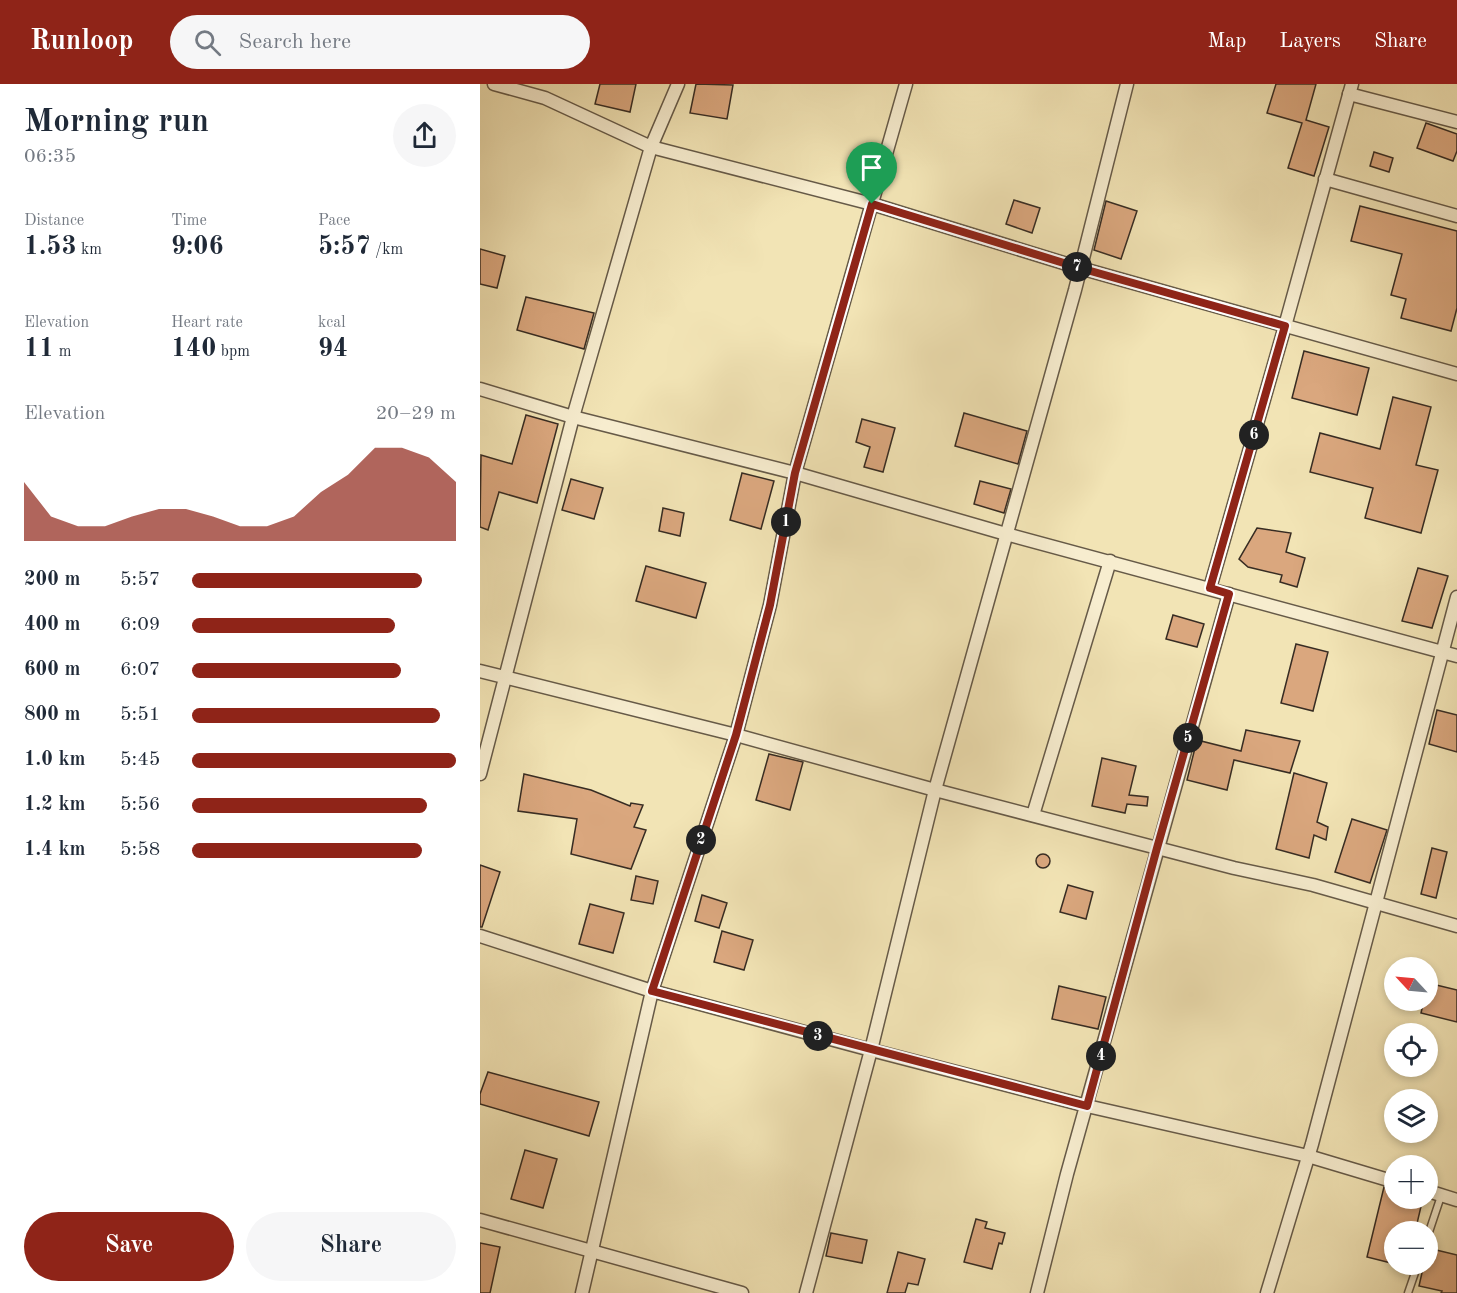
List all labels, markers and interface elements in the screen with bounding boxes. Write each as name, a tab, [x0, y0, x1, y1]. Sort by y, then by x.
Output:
search box	[170, 15, 590, 69]
icon: search	[191, 26, 224, 59]
text: Runloop	[30, 28, 134, 56]
text: Search here	[239, 31, 351, 53]
text: Map	[1207, 31, 1246, 52]
text: Layers	[1279, 31, 1341, 52]
text: Share	[1374, 31, 1427, 52]
button: share	[393, 104, 456, 167]
text: Morning run	[24, 106, 209, 139]
pin	[846, 142, 897, 204]
text: 06:35	[24, 147, 76, 167]
icon: arrive	[855, 151, 888, 184]
text: Distance	[24, 213, 84, 229]
text: Time	[171, 213, 207, 229]
text: Pace	[318, 213, 350, 229]
text: 1.53	[24, 234, 77, 260]
text: 9:06	[171, 234, 224, 260]
text: 5:57	[318, 234, 371, 260]
text: km	[77, 242, 102, 258]
text: /km	[371, 242, 403, 258]
pin: 7	[1062, 252, 1092, 282]
text: 7	[1072, 259, 1082, 275]
text: Elevation	[24, 315, 89, 331]
text: Heart rate	[171, 315, 243, 331]
text: kcal	[318, 315, 346, 331]
text: 11	[24, 336, 54, 362]
text: 140	[171, 336, 216, 362]
text: 94	[318, 336, 348, 362]
text: m	[54, 344, 71, 360]
text: bpm	[216, 344, 250, 360]
text: Elevation	[24, 404, 105, 424]
text: 20–29 m	[376, 404, 456, 424]
pin: 6	[1239, 420, 1269, 450]
text: 6	[1249, 427, 1259, 443]
pin: 1	[771, 507, 801, 537]
text: 1	[781, 514, 791, 530]
text: 200 m	[24, 570, 80, 590]
text: 5:57	[120, 570, 160, 590]
text: 400 m	[24, 615, 80, 635]
text: 6:09	[120, 615, 160, 635]
text: 600 m	[24, 660, 80, 680]
text: 6:07	[120, 660, 160, 680]
text: 800 m	[24, 705, 80, 725]
text: 5:51	[120, 705, 160, 725]
pin: 5	[1173, 723, 1203, 753]
text: 5	[1183, 730, 1193, 746]
text: 1.0 km	[24, 750, 86, 770]
text: 5:45	[120, 750, 160, 770]
text: 1.2 km	[24, 795, 86, 815]
text: 5:56	[120, 795, 160, 815]
pin: 2	[686, 825, 716, 855]
text: 2	[696, 832, 706, 848]
text: 1.4 km	[24, 840, 86, 860]
text: 5:58	[120, 840, 160, 860]
north arrow	[1384, 957, 1438, 1011]
map controls	[1384, 957, 1438, 1275]
pin: 3	[803, 1021, 833, 1051]
button: locate	[1384, 1023, 1438, 1077]
text: 3	[813, 1028, 823, 1044]
pin: 4	[1086, 1041, 1116, 1071]
text: 4	[1096, 1048, 1106, 1064]
button: layers	[1384, 1089, 1438, 1143]
button: +	[1384, 1155, 1438, 1209]
button: Save	[24, 1212, 234, 1281]
button: Share	[246, 1212, 456, 1281]
button: −	[1384, 1221, 1438, 1275]

